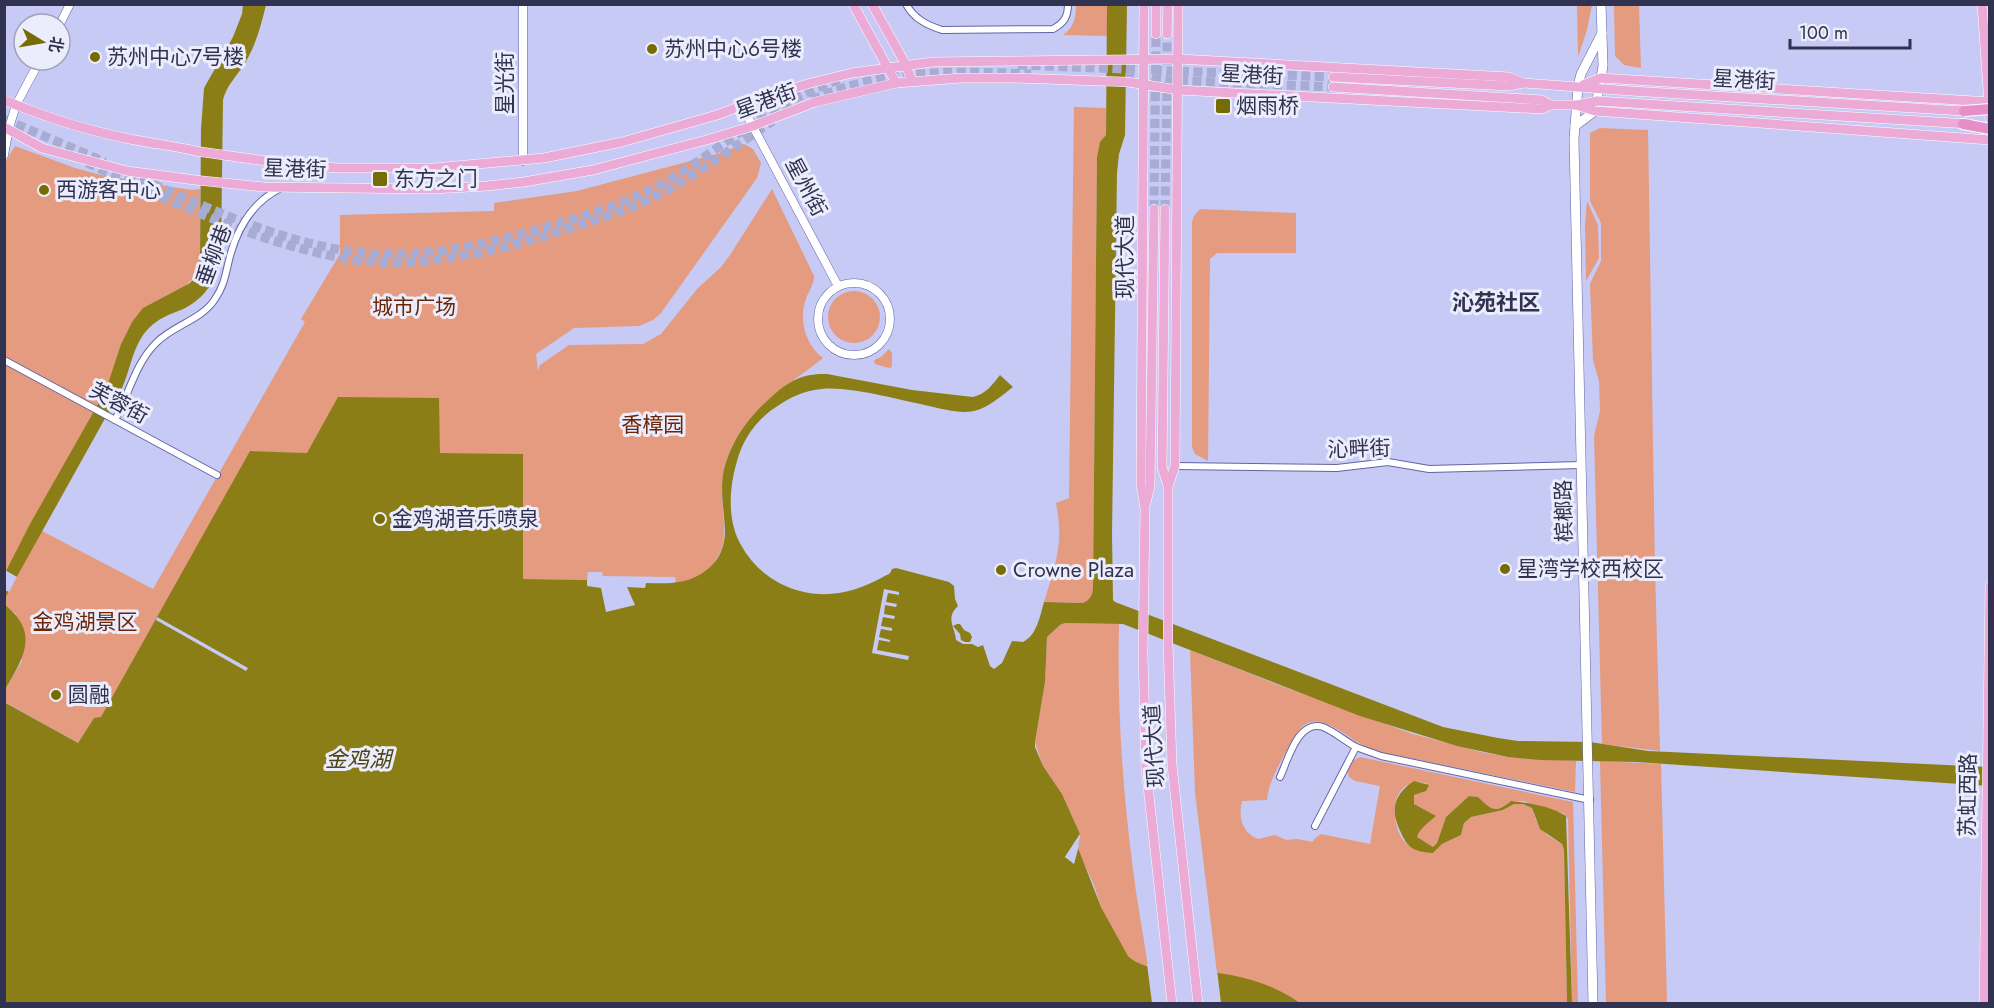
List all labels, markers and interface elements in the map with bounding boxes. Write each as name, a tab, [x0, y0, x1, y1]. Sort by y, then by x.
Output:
north arrow	[12, 12, 72, 72]
scale bar	[1790, 12, 1910, 50]
text: 100 m	[1799, 20, 1848, 46]
place label: 苏州中心6号楼	[664, 34, 802, 64]
text: 北	[43, 35, 69, 55]
place label: 苏州中心7号楼	[107, 42, 244, 72]
marker: 苏州中心6号楼	[645, 42, 659, 56]
marker: 苏州中心7号楼	[88, 50, 102, 64]
street label: 星光街	[490, 52, 520, 115]
street label: 星港街	[1220, 58, 1284, 92]
street label: 星港街	[1712, 63, 1776, 97]
street label: 星港街	[731, 76, 801, 126]
place label: 烟雨桥	[1236, 91, 1299, 121]
marker: 烟雨桥	[1214, 97, 1232, 115]
street label: 星州街	[778, 152, 834, 222]
street label: 星港街	[263, 153, 327, 185]
place label: 东方之门	[394, 164, 478, 194]
marker: 东方之门	[371, 170, 389, 188]
place label: 西游客中心	[56, 175, 161, 205]
marker: 西游客中心	[37, 183, 51, 197]
street label: 现代大道	[1110, 215, 1140, 299]
street label: 垂柳巷	[189, 220, 239, 290]
district label: 沁苑社区	[1452, 286, 1540, 318]
park label: 城市广场	[372, 292, 456, 322]
street label: 芙蓉街	[84, 375, 154, 431]
park label: 香樟园	[622, 410, 685, 440]
street label: 沁畔街	[1327, 433, 1391, 465]
street label: 槟榔路	[1548, 479, 1580, 543]
place label: 金鸡湖音乐喷泉	[392, 504, 539, 534]
marker: 金鸡湖音乐喷泉	[373, 512, 387, 526]
place label: 星湾学校西校区	[1517, 554, 1664, 584]
place label: Crowne Plaza	[1013, 555, 1134, 585]
marker: 星湾学校西校区	[1498, 562, 1512, 576]
marker: Crowne Plaza	[994, 563, 1008, 577]
park label: 金鸡湖景区	[33, 607, 138, 637]
place label: 圆融	[68, 680, 110, 710]
marker: 圆融	[49, 688, 63, 702]
street label: 现代大道	[1137, 703, 1171, 789]
water label: 金鸡湖	[325, 743, 394, 775]
street label: 苏虹西路	[1952, 753, 1984, 837]

